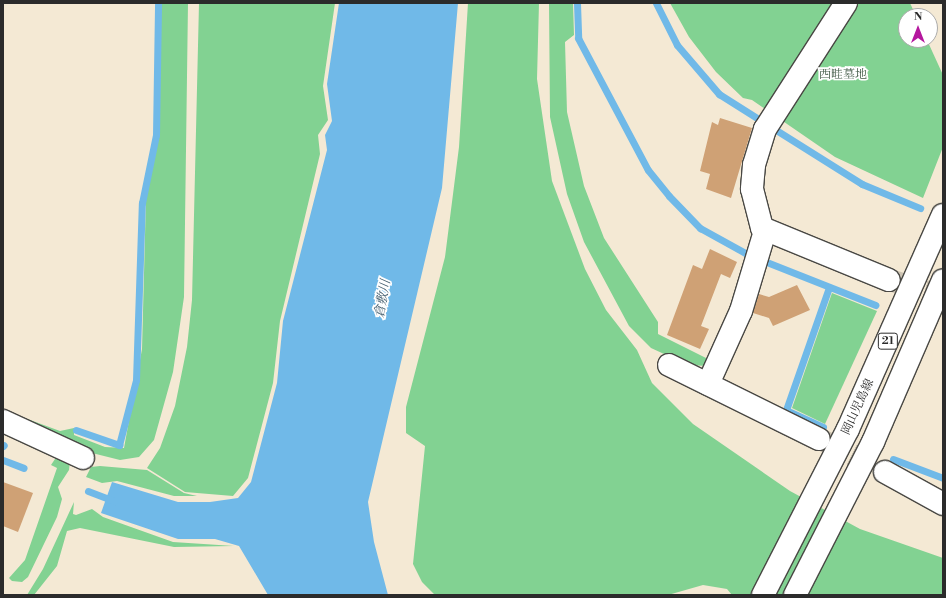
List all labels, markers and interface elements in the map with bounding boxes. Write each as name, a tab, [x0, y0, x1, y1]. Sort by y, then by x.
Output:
north arrow	[898, 8, 938, 48]
text: N	[914, 10, 922, 24]
park label: 西畦墓地	[819, 68, 867, 82]
water label: 倉敷川	[372, 278, 394, 320]
road number: 21	[877, 332, 899, 350]
street label: 岡山児島線	[839, 377, 877, 437]

